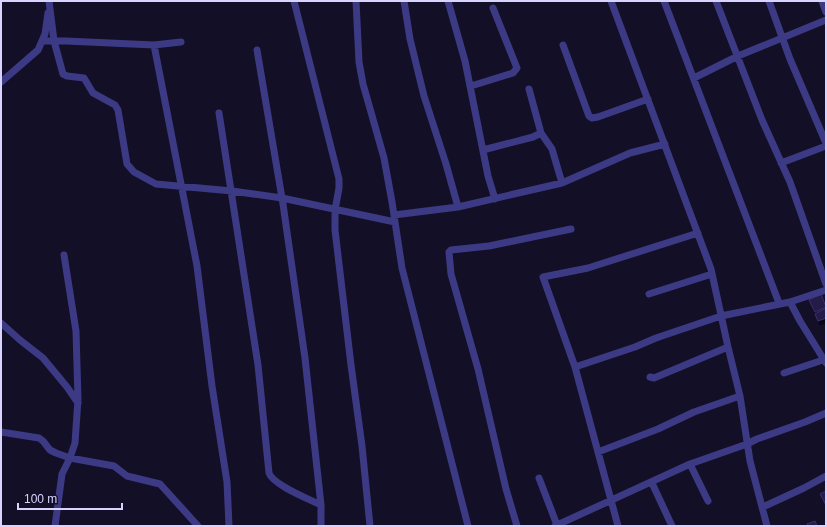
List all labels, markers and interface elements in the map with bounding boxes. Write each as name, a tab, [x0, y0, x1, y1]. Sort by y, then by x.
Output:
scale bar	[18, 485, 122, 511]
text: 100 m	[24, 492, 57, 506]

